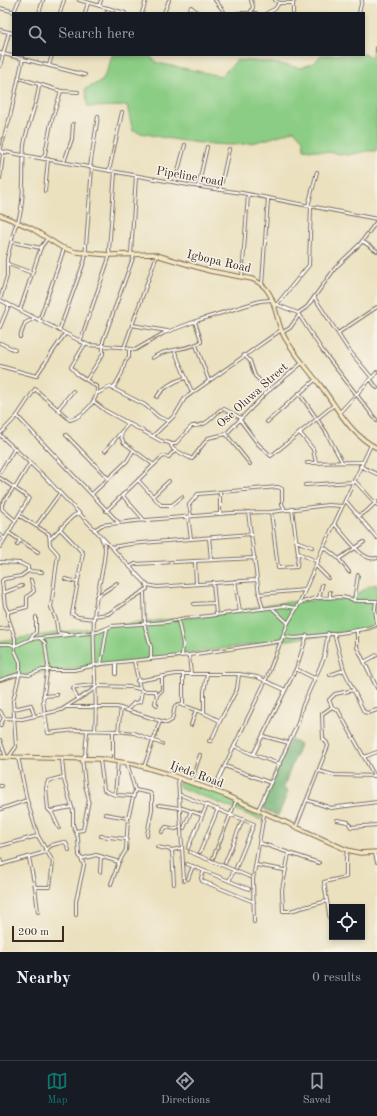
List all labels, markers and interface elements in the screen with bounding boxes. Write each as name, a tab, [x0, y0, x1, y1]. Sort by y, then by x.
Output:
search box	[12, 12, 365, 56]
icon: search	[26, 23, 48, 45]
text: Search here	[58, 27, 135, 42]
street label: Pipeline road	[155, 165, 224, 189]
street label: Igbopa Road	[185, 249, 252, 275]
street label: Ose Oluwa Street	[215, 361, 290, 431]
street label: Ijede Road	[168, 760, 225, 790]
map controls	[329, 904, 365, 940]
button: locate	[329, 904, 365, 940]
scale bar	[12, 924, 64, 943]
text: 200 m	[18, 927, 49, 938]
text: Nearby	[16, 970, 71, 987]
text: 0 results	[312, 971, 361, 984]
tab: Map	[46, 1070, 68, 1108]
tab: Directions	[161, 1070, 210, 1108]
tab: Saved	[303, 1070, 331, 1108]

